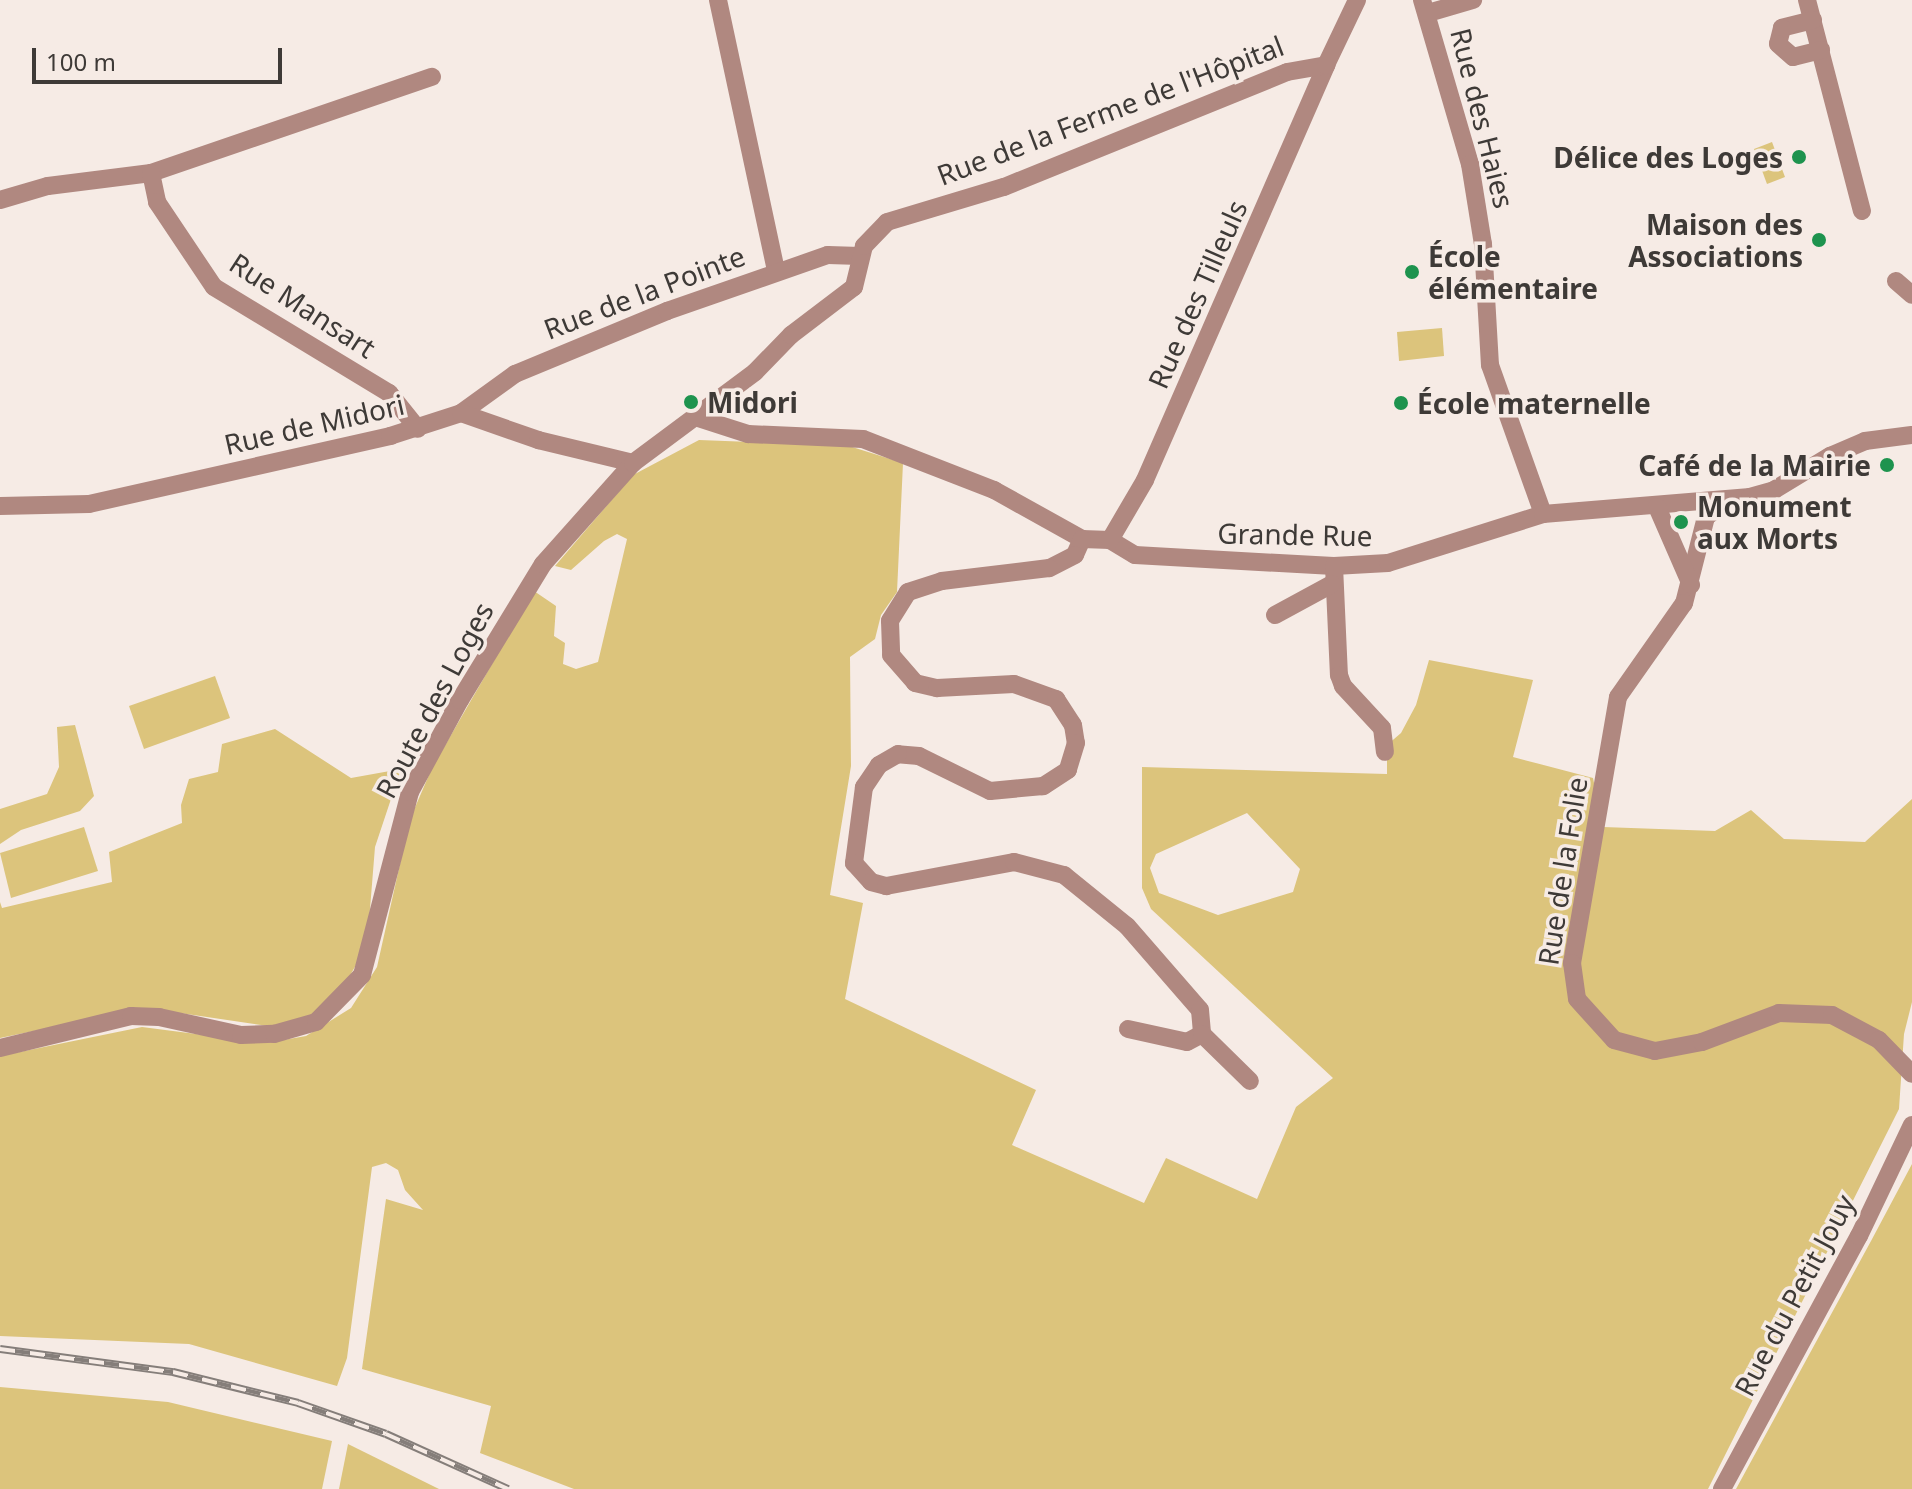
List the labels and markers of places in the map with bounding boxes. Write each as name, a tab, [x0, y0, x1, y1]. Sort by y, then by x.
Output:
place label: Délice des Loges	[1553, 140, 1783, 174]
marker: Délice des Loges	[1790, 148, 1808, 166]
place label: Maison des Associations	[1628, 207, 1803, 273]
marker: Maison des Associations	[1810, 231, 1828, 249]
place label: École élémentaire	[1428, 239, 1598, 305]
marker: École élémentaire	[1403, 263, 1421, 281]
place label: Midori	[707, 385, 798, 419]
place label: École maternelle	[1417, 386, 1651, 420]
marker: Midori	[682, 393, 700, 411]
marker: École maternelle	[1392, 394, 1410, 412]
place label: Café de la Mairie	[1638, 448, 1871, 482]
marker: Café de la Mairie	[1878, 456, 1896, 474]
place label: Monument aux Morts	[1697, 489, 1852, 555]
marker: Monument aux Morts	[1672, 513, 1690, 531]

